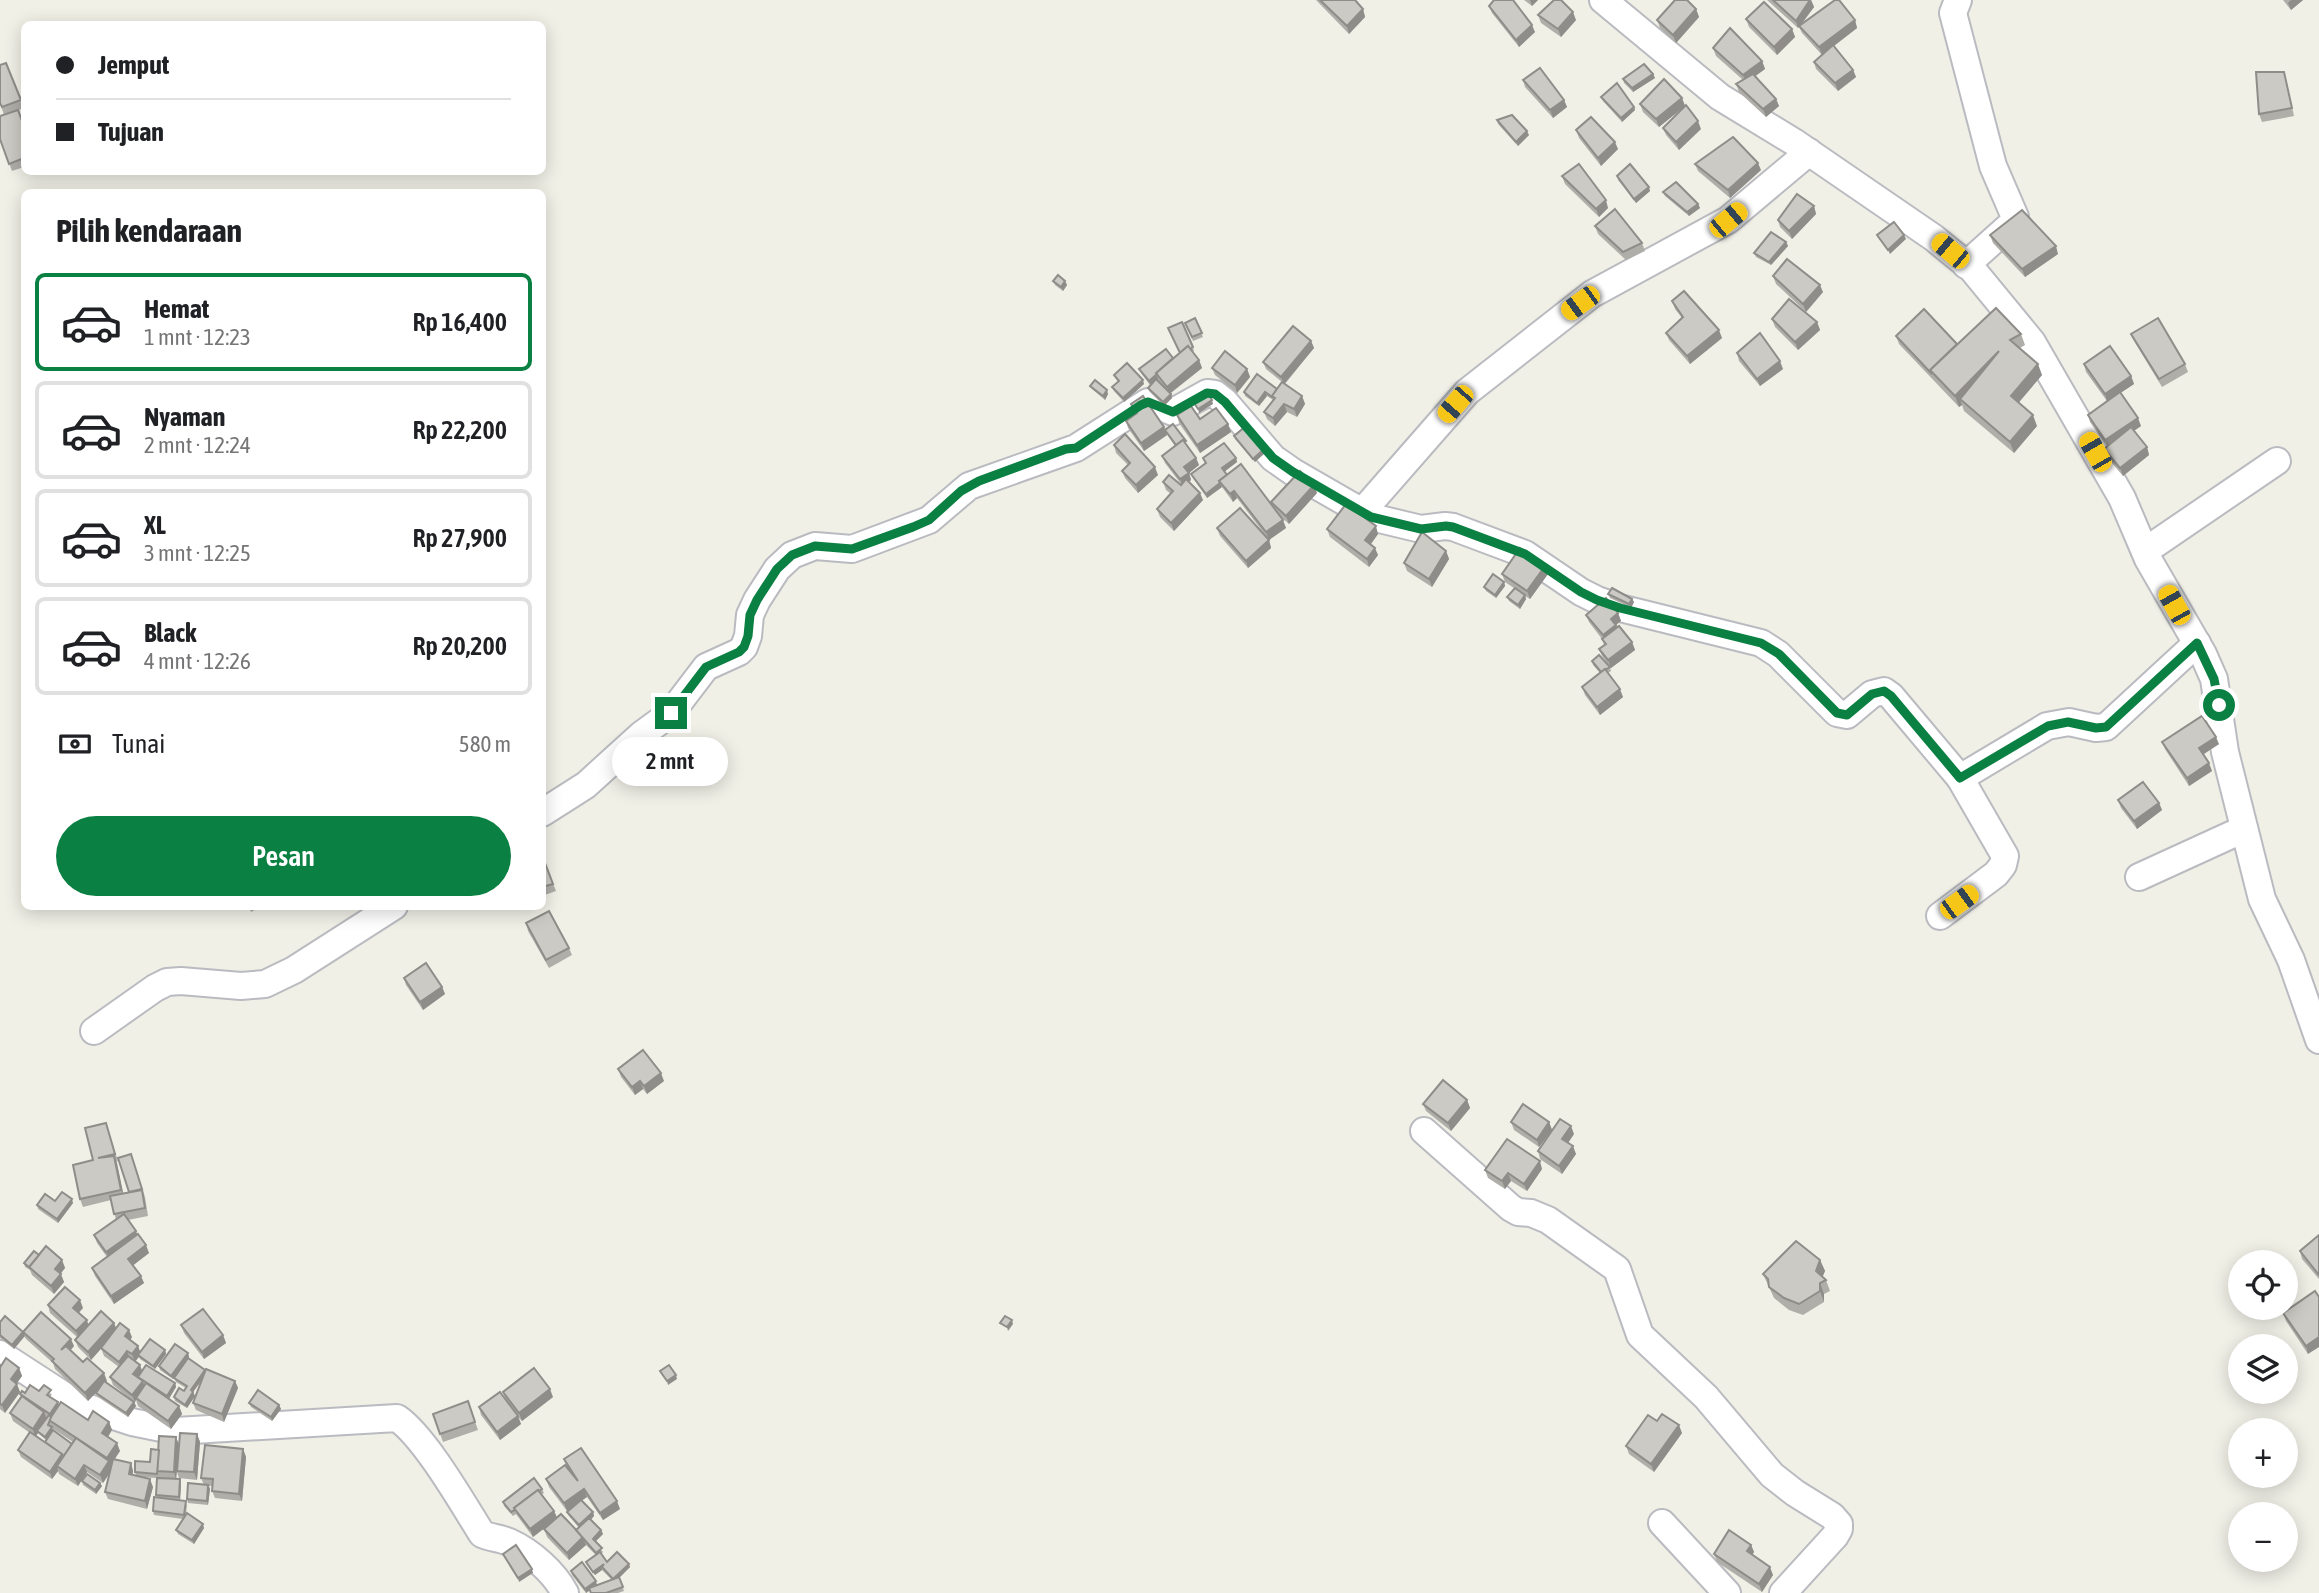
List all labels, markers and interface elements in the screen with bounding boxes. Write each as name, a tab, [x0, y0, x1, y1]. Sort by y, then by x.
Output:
text: Jemput	[98, 50, 169, 80]
text: Tujuan	[98, 117, 164, 147]
car	[1706, 198, 1751, 242]
text: Pilih kendaraan	[56, 212, 242, 249]
car	[1928, 229, 1973, 273]
car	[1557, 282, 1604, 324]
icon: car	[60, 291, 123, 354]
text: Hemat	[144, 294, 209, 324]
text: Rp 16,400	[412, 307, 507, 337]
text: 1 mnt · 12:23	[144, 324, 251, 350]
car	[1434, 381, 1477, 427]
icon: car	[60, 399, 123, 462]
text: Nyaman	[144, 402, 225, 432]
text: Rp 22,200	[412, 415, 507, 445]
car	[2076, 429, 2115, 475]
text: 2 mnt · 12:24	[144, 432, 251, 458]
icon: car	[60, 507, 123, 570]
text: XL	[144, 510, 166, 540]
text: Rp 27,900	[412, 523, 507, 553]
text: 3 mnt · 12:25	[144, 540, 251, 566]
car	[2155, 582, 2194, 628]
icon: car	[60, 615, 123, 678]
text: Black	[144, 618, 196, 648]
text: Rp 20,200	[412, 631, 507, 661]
text: 4 mnt · 12:26	[144, 648, 251, 674]
route start	[2203, 689, 2235, 721]
route end	[655, 697, 687, 729]
icon: cash	[56, 725, 94, 763]
text: Tunai	[112, 729, 165, 759]
text: 580 m	[459, 731, 511, 757]
callout: 2 mnt	[613, 738, 729, 786]
text: 2 mnt	[646, 748, 694, 774]
button: Pesan	[56, 816, 511, 896]
car	[1936, 881, 1983, 923]
map controls	[2228, 1250, 2298, 1572]
button: locate	[2228, 1250, 2298, 1320]
button: layers	[2228, 1334, 2298, 1404]
button: +	[2228, 1418, 2298, 1488]
button: −	[2228, 1502, 2298, 1572]

